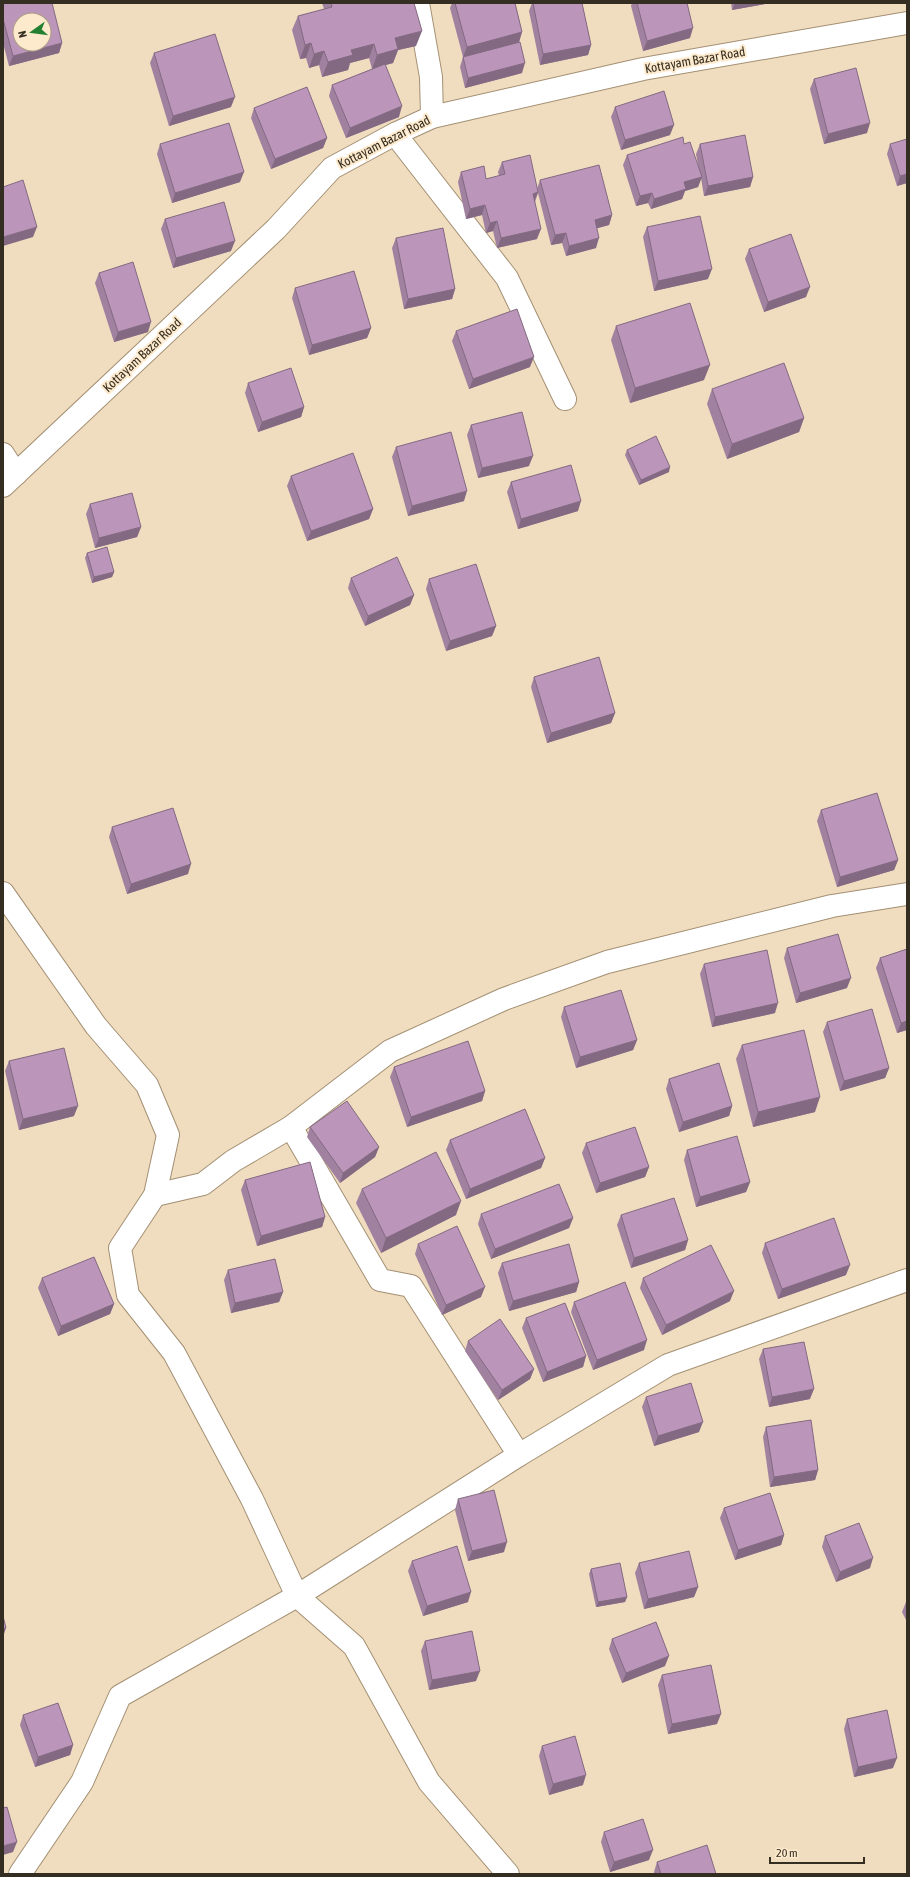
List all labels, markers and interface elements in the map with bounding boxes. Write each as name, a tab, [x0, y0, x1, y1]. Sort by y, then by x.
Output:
north arrow	[12, 12, 52, 52]
text: N	[16, 30, 29, 39]
street label: Kottayam Bazar Road	[644, 44, 746, 76]
street label: Kottayam Bazar Road	[335, 112, 433, 172]
street label: Kottayam Bazar Road	[100, 315, 184, 395]
scale bar	[770, 1839, 864, 1865]
text: 20 m	[776, 1846, 798, 1860]

